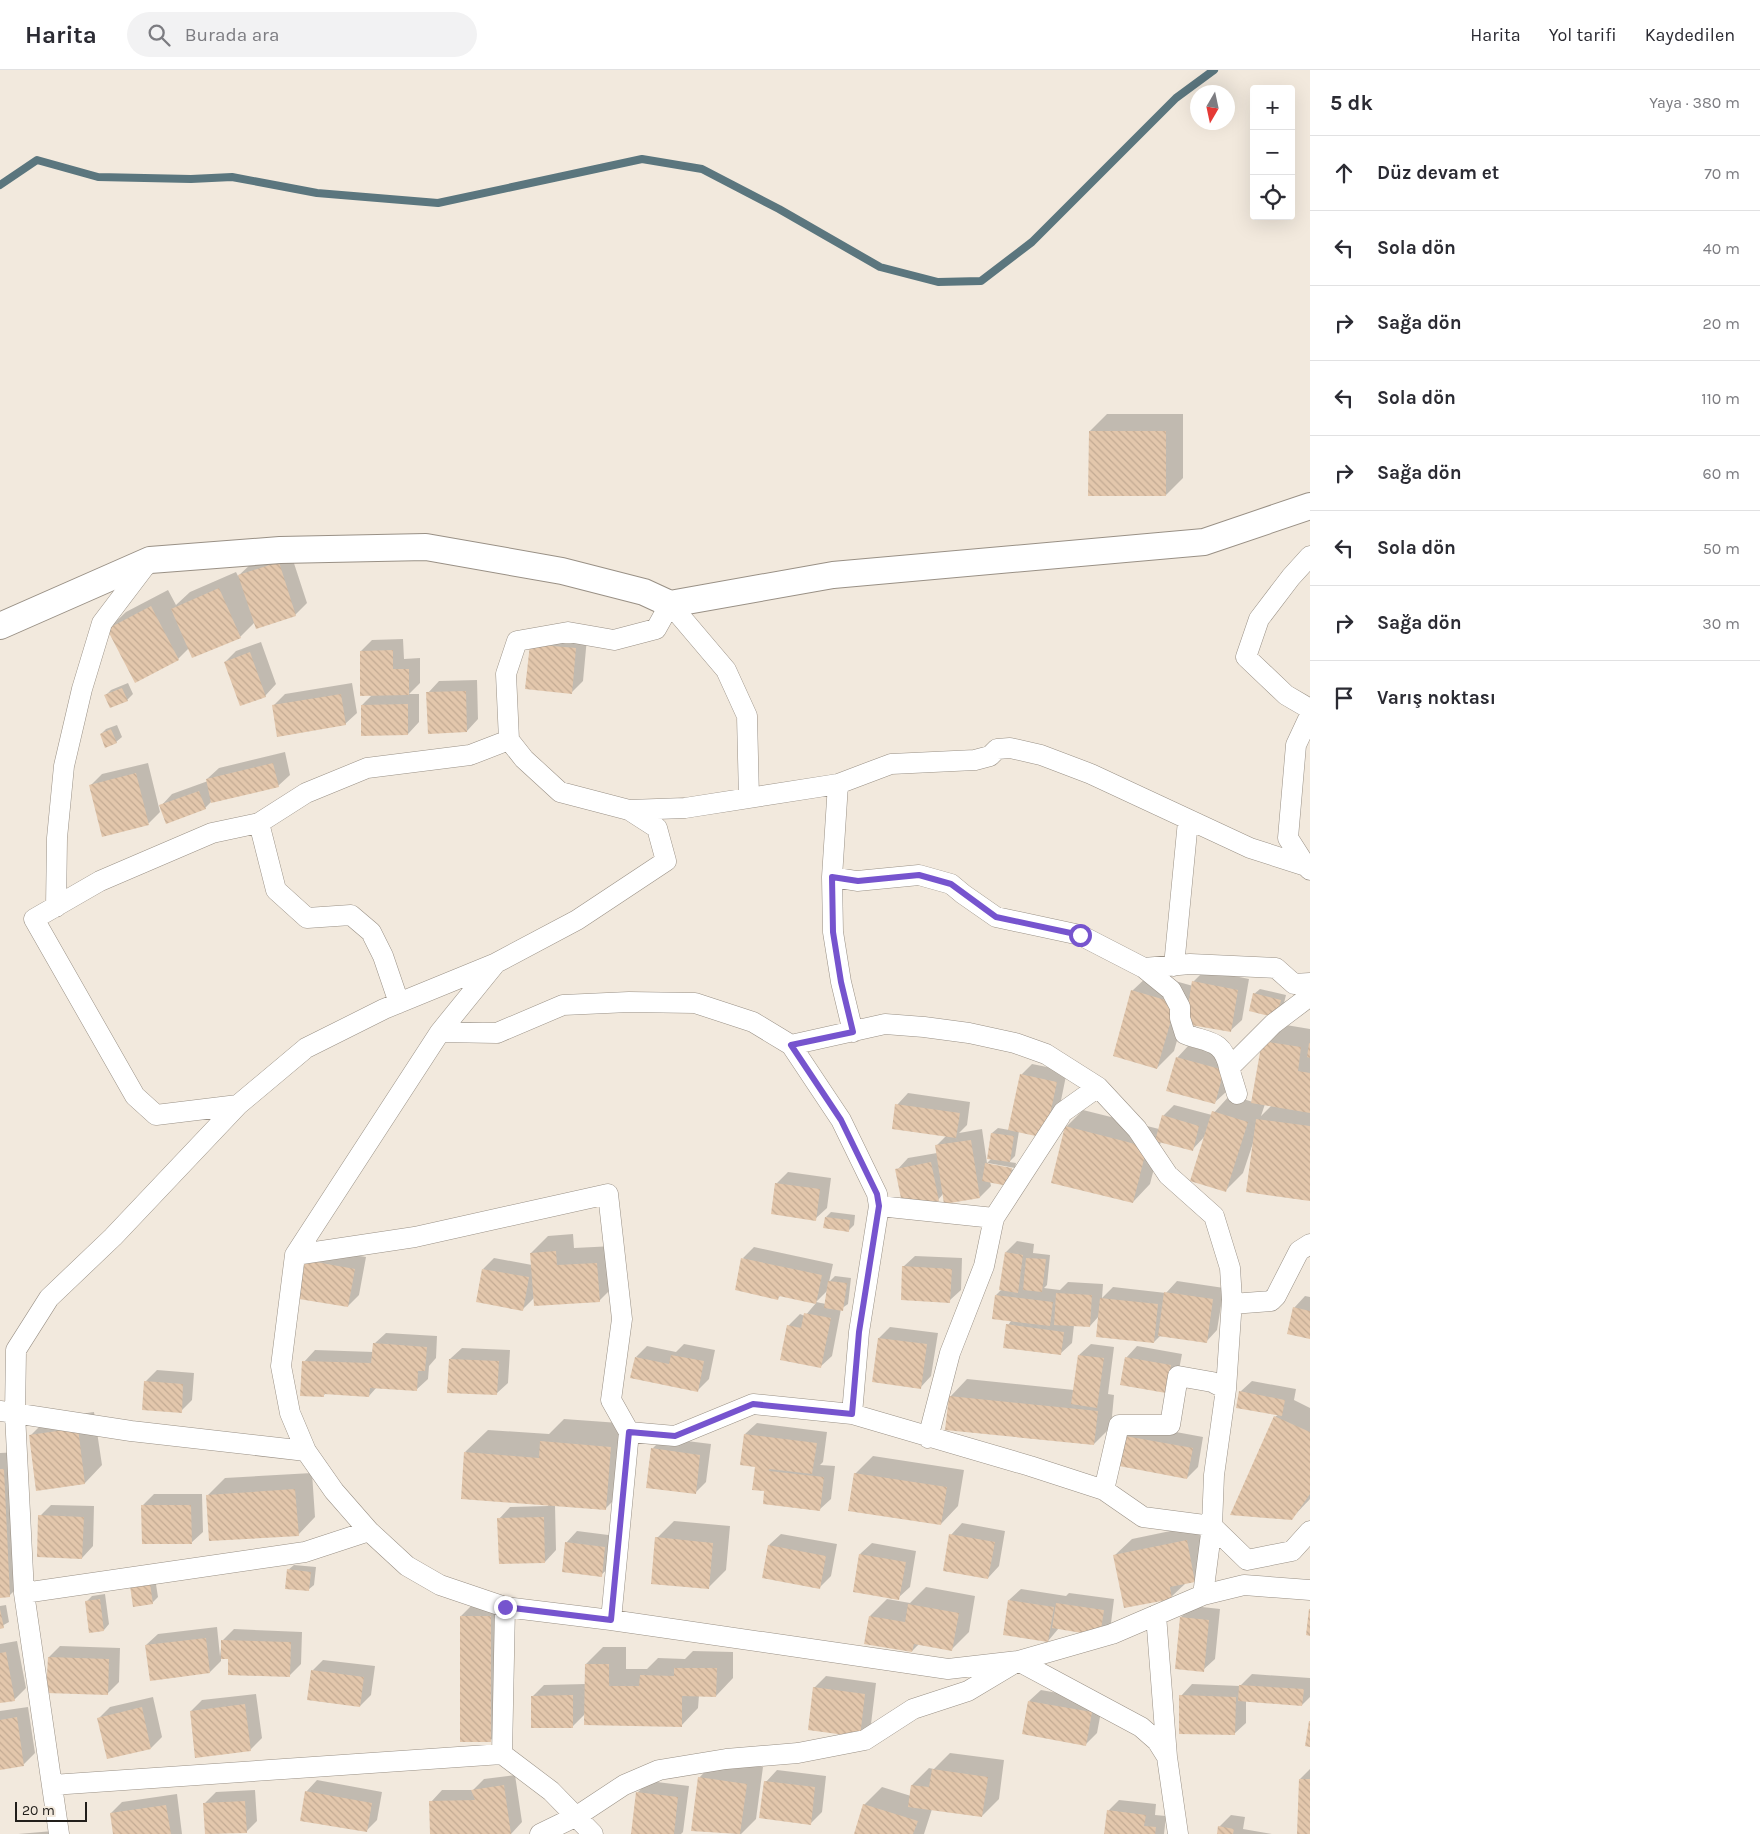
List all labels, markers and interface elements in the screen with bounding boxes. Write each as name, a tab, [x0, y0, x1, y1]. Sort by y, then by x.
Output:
search box	[127, 12, 477, 57]
text: Harita	[25, 21, 97, 49]
icon: search	[145, 21, 173, 49]
text: Burada ara	[185, 24, 279, 46]
text: Harita	[1470, 24, 1521, 46]
text: Yol tarifi	[1549, 24, 1617, 46]
text: Kaydedilen	[1645, 24, 1735, 46]
north arrow	[1190, 85, 1235, 130]
map controls	[1250, 85, 1295, 220]
button: +	[1250, 85, 1295, 130]
text: 5 dk	[1330, 91, 1373, 115]
text: Yaya · 380 m	[1649, 93, 1740, 112]
button: −	[1250, 130, 1295, 175]
icon: ahead	[1330, 159, 1358, 187]
text: Düz devam et	[1377, 162, 1499, 184]
text: 70 m	[1704, 164, 1740, 183]
button: locate	[1250, 175, 1295, 220]
icon: left	[1330, 234, 1358, 262]
text: Sola dön	[1377, 237, 1456, 259]
text: 40 m	[1703, 239, 1740, 258]
icon: right	[1330, 309, 1358, 337]
text: Sağa dön	[1377, 312, 1461, 334]
text: 20 m	[1702, 314, 1740, 333]
icon: left	[1330, 384, 1358, 412]
text: Sola dön	[1377, 387, 1456, 409]
text: 110 m	[1701, 389, 1740, 408]
icon: right	[1330, 459, 1358, 487]
text: Sağa dön	[1377, 462, 1461, 484]
text: 60 m	[1703, 464, 1740, 483]
icon: left	[1330, 534, 1358, 562]
text: Sola dön	[1377, 537, 1456, 559]
text: 50 m	[1703, 539, 1740, 558]
icon: right	[1330, 609, 1358, 637]
text: Sağa dön	[1377, 612, 1461, 634]
text: 30 m	[1702, 614, 1740, 633]
icon: arrive	[1330, 684, 1358, 712]
text: Varış noktası	[1377, 687, 1496, 709]
route start	[1069, 924, 1092, 947]
route end	[494, 1596, 517, 1619]
scale bar	[15, 1799, 88, 1822]
text: 20 m	[22, 1802, 55, 1819]

